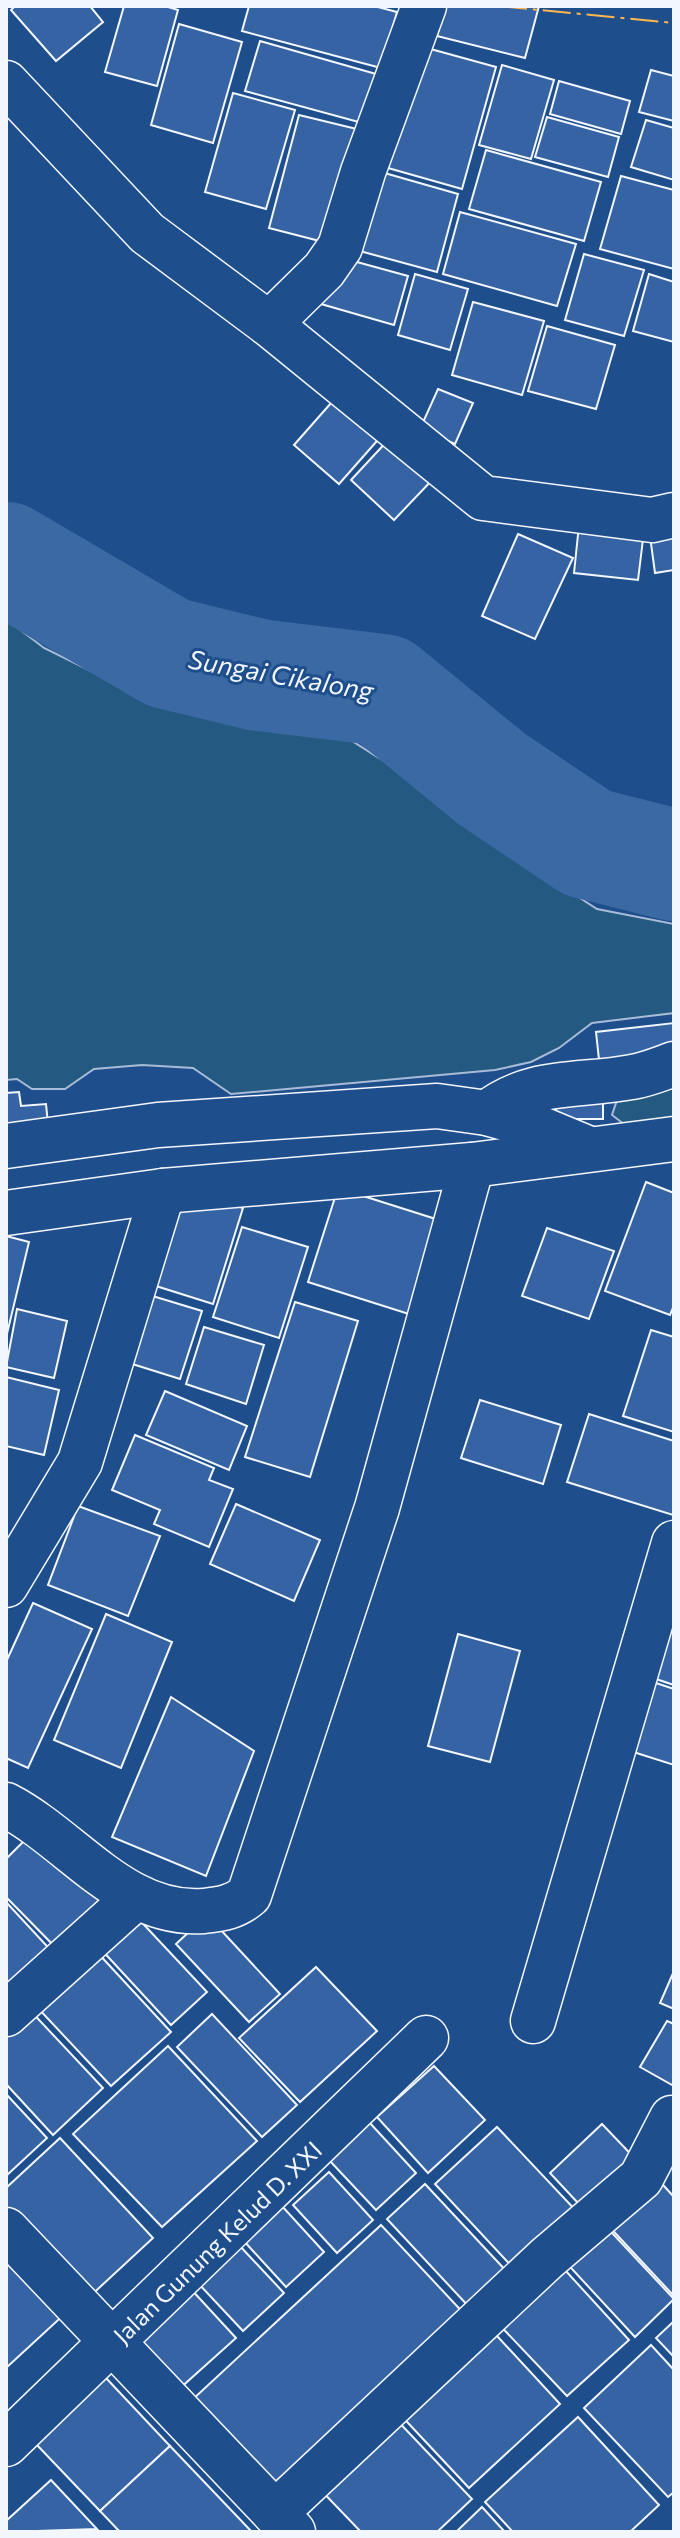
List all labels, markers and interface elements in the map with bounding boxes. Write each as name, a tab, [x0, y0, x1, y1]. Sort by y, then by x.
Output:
water label: Sungai Cikalong	[186, 642, 377, 706]
street label: Jalan Gunung Kelud D. XXI	[107, 2135, 327, 2349]

